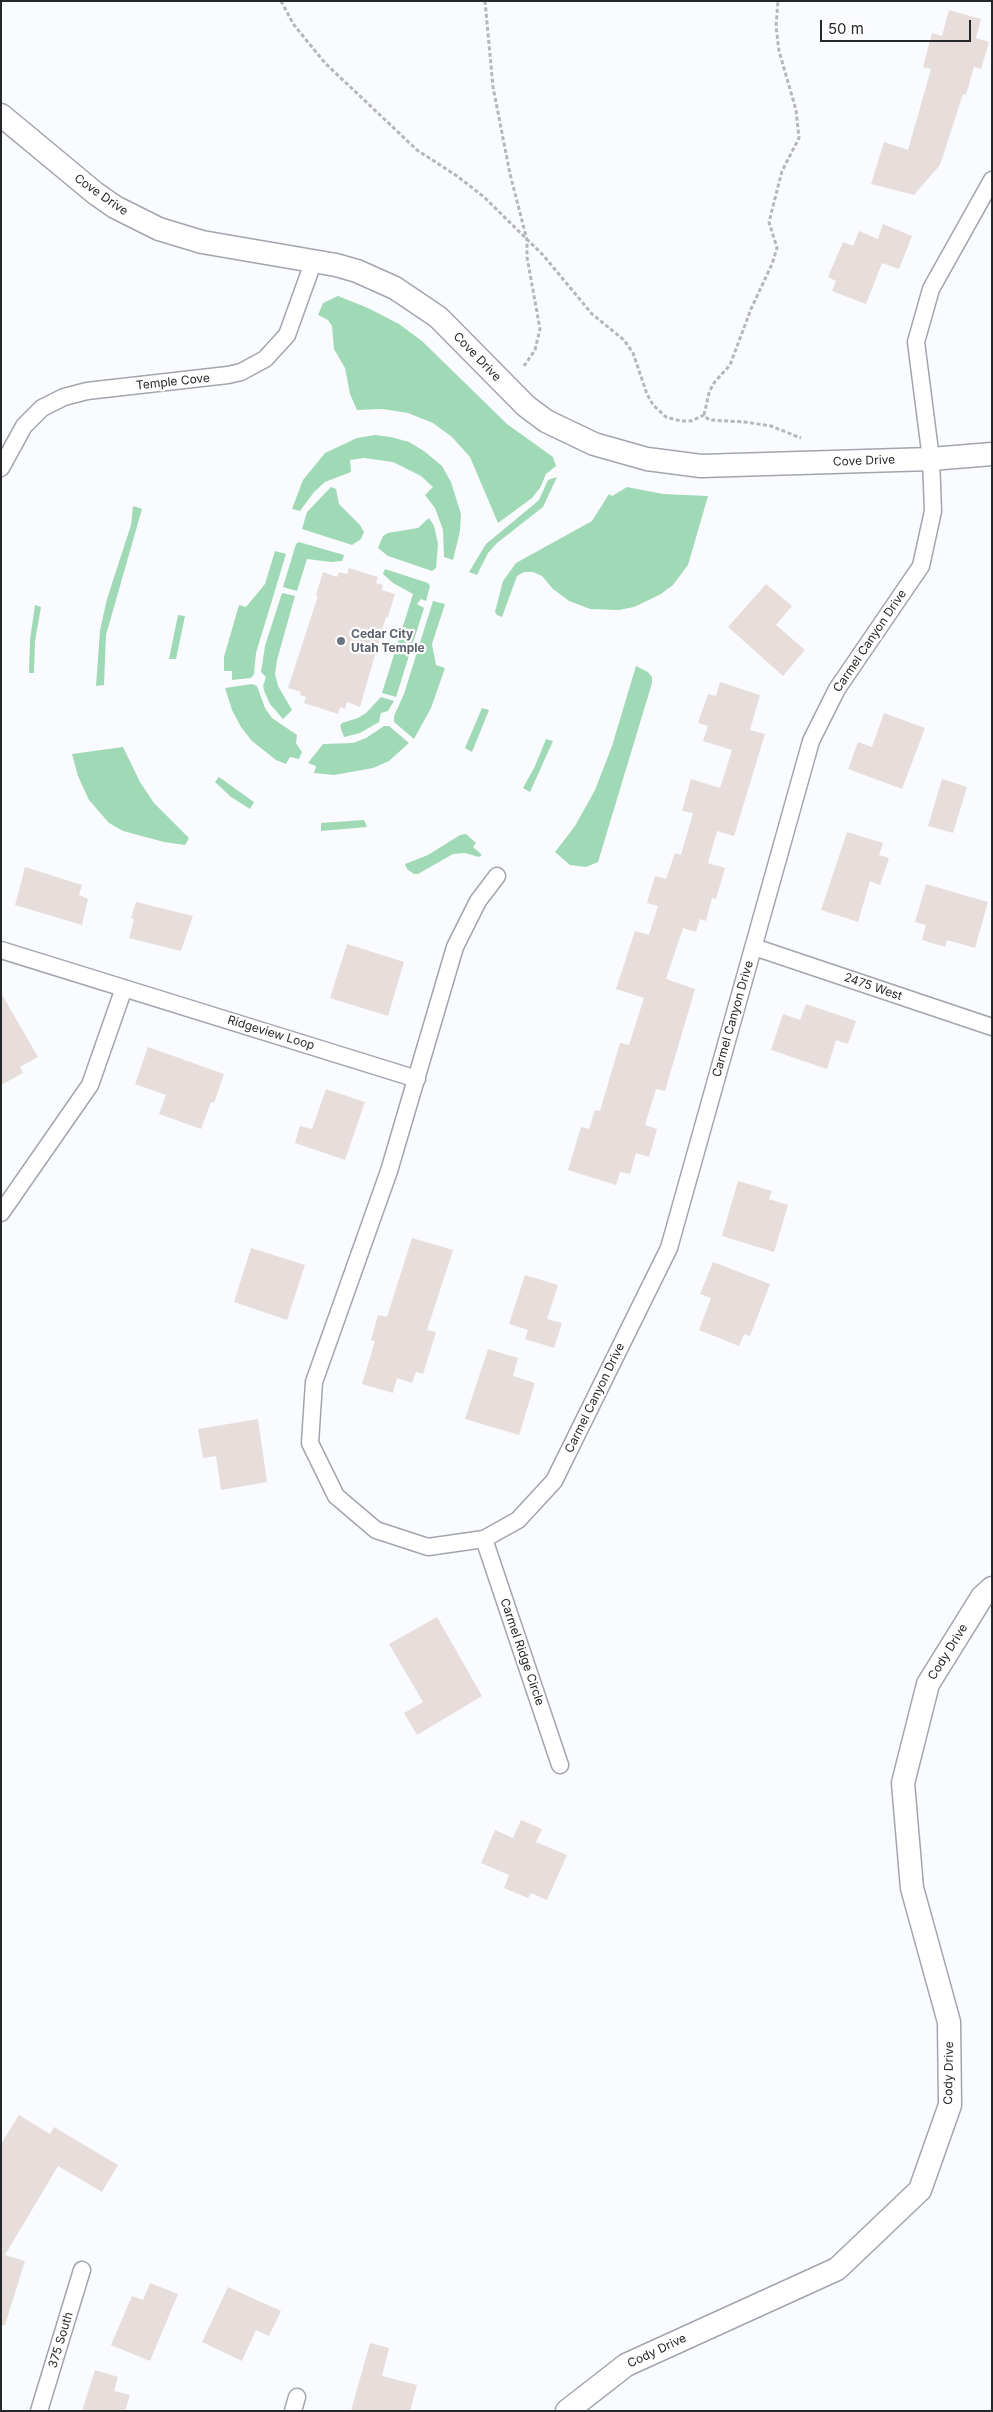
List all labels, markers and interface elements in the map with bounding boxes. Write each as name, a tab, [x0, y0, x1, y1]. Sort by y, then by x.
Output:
scale bar	[823, 10, 974, 42]
text: 50 m	[828, 19, 864, 38]
street label: Cove Drive	[71, 171, 131, 219]
street label: Cove Drive	[450, 330, 504, 384]
street label: Temple Cove	[135, 371, 211, 393]
street label: Cove Drive	[833, 453, 895, 469]
street label: Carmel Canyon Drive	[830, 587, 910, 695]
place label: Cedar City Utah Temple	[351, 627, 425, 655]
marker: Cedar City Utah Temple	[335, 635, 347, 647]
street label: Carmel Canyon Drive	[709, 959, 757, 1079]
street label: 2475 West	[842, 970, 904, 1004]
street label: Ridgeview Loop	[226, 1013, 316, 1053]
street label: Carmel Canyon Drive	[562, 1341, 628, 1455]
street label: Carmel Ridge Circle	[497, 1596, 547, 1708]
street label: Cody Drive	[925, 1621, 971, 1683]
street label: Cody Drive	[941, 2041, 957, 2105]
street label: 375 South	[46, 2310, 76, 2370]
street label: Cody Drive	[625, 2331, 689, 2371]

